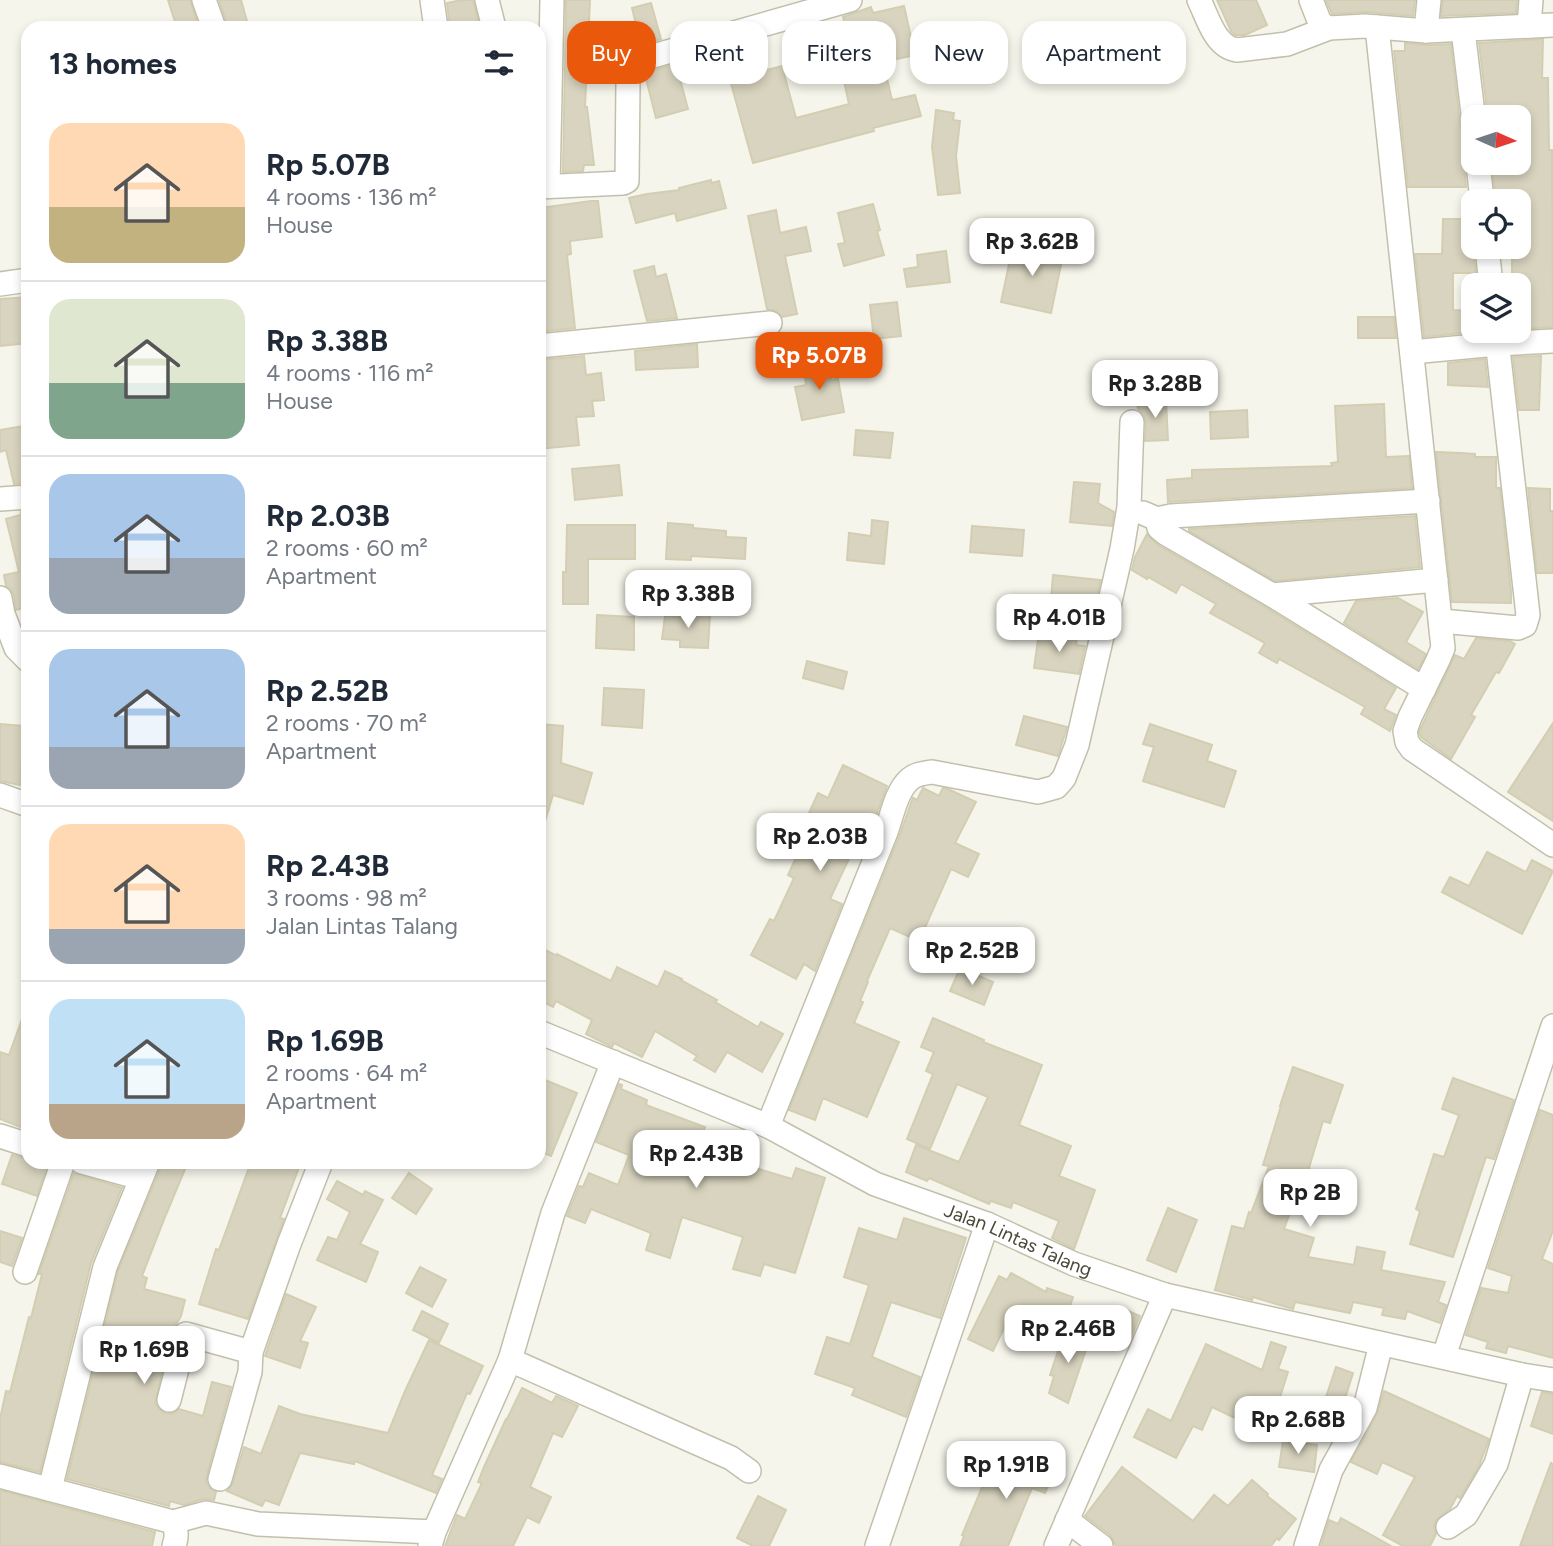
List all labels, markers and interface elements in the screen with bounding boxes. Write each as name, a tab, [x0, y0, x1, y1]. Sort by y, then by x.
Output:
chip: Buy	[567, 21, 656, 84]
chip: Rent	[670, 21, 768, 84]
chip: Filters	[782, 21, 896, 84]
chip: New	[910, 21, 1008, 84]
chip: Apartment	[1022, 21, 1186, 84]
icon: filters	[480, 44, 518, 82]
text: 13 homes	[49, 45, 177, 82]
north arrow	[1461, 105, 1531, 175]
map controls	[1461, 105, 1531, 343]
text: Rp 5.07B	[266, 146, 390, 183]
icon: home	[105, 151, 189, 235]
text: 4 rooms · 136 m²	[266, 183, 437, 211]
button: locate	[1461, 189, 1531, 259]
text: House	[266, 211, 333, 239]
pin: Rp 3.62B	[960, 218, 1104, 278]
text: Rp 3.62B	[985, 227, 1079, 255]
button: layers	[1461, 273, 1531, 343]
text: Rp 3.38B	[266, 322, 388, 359]
icon: home	[105, 327, 189, 411]
pin: Rp 5.07B	[747, 332, 891, 392]
text: Rp 5.07B	[772, 341, 866, 369]
text: 4 rooms · 116 m²	[266, 359, 434, 387]
pin: Rp 3.28B	[1083, 360, 1227, 420]
text: Rp 3.28B	[1108, 369, 1202, 397]
text: House	[266, 387, 333, 415]
text: Rp 2.03B	[266, 497, 390, 534]
icon: home	[105, 502, 189, 586]
text: 2 rooms · 60 m²	[266, 534, 428, 562]
text: Apartment	[266, 562, 377, 590]
pin: Rp 3.38B	[616, 570, 760, 630]
text: Rp 3.38B	[641, 579, 735, 607]
pin: Rp 4.01B	[987, 594, 1131, 654]
text: Rp 4.01B	[1012, 603, 1106, 631]
text: Rp 2.52B	[266, 672, 389, 709]
icon: home	[105, 677, 189, 761]
text: 2 rooms · 70 m²	[266, 709, 427, 737]
text: Apartment	[266, 737, 377, 765]
pin: Rp 2.03B	[748, 814, 892, 873]
text: Rp 2.03B	[773, 822, 867, 850]
text: Rp 2.43B	[266, 847, 389, 884]
icon: home	[105, 852, 189, 936]
text: 3 rooms · 98 m²	[266, 884, 427, 912]
text: Jalan Lintas Talang	[266, 912, 458, 940]
pin: Rp 2.52B	[900, 928, 1044, 987]
text: Rp 2.52B	[925, 936, 1019, 964]
text: Rp 1.69B	[266, 1022, 384, 1059]
icon: home	[105, 1027, 189, 1111]
text: 2 rooms · 64 m²	[266, 1059, 427, 1087]
text: Apartment	[266, 1087, 377, 1115]
pin: Rp 2.43B	[624, 1130, 768, 1190]
text: Rp 2.43B	[649, 1139, 743, 1167]
pin: Rp 2B	[1261, 1170, 1359, 1229]
text: Rp 2B	[1279, 1178, 1341, 1206]
street label: Jalan Lintas Talang	[941, 1199, 1095, 1281]
pin: Rp 2.46B	[996, 1306, 1140, 1365]
text: Rp 2.46B	[1020, 1314, 1116, 1342]
pin: Rp 1.69B	[72, 1326, 216, 1386]
text: Rp 1.69B	[99, 1335, 189, 1363]
pin: Rp 2.68B	[1226, 1396, 1370, 1456]
text: Rp 2.68B	[1251, 1405, 1345, 1433]
pin: Rp 1.91B	[934, 1442, 1078, 1501]
text: Rp 1.91B	[963, 1450, 1049, 1478]

